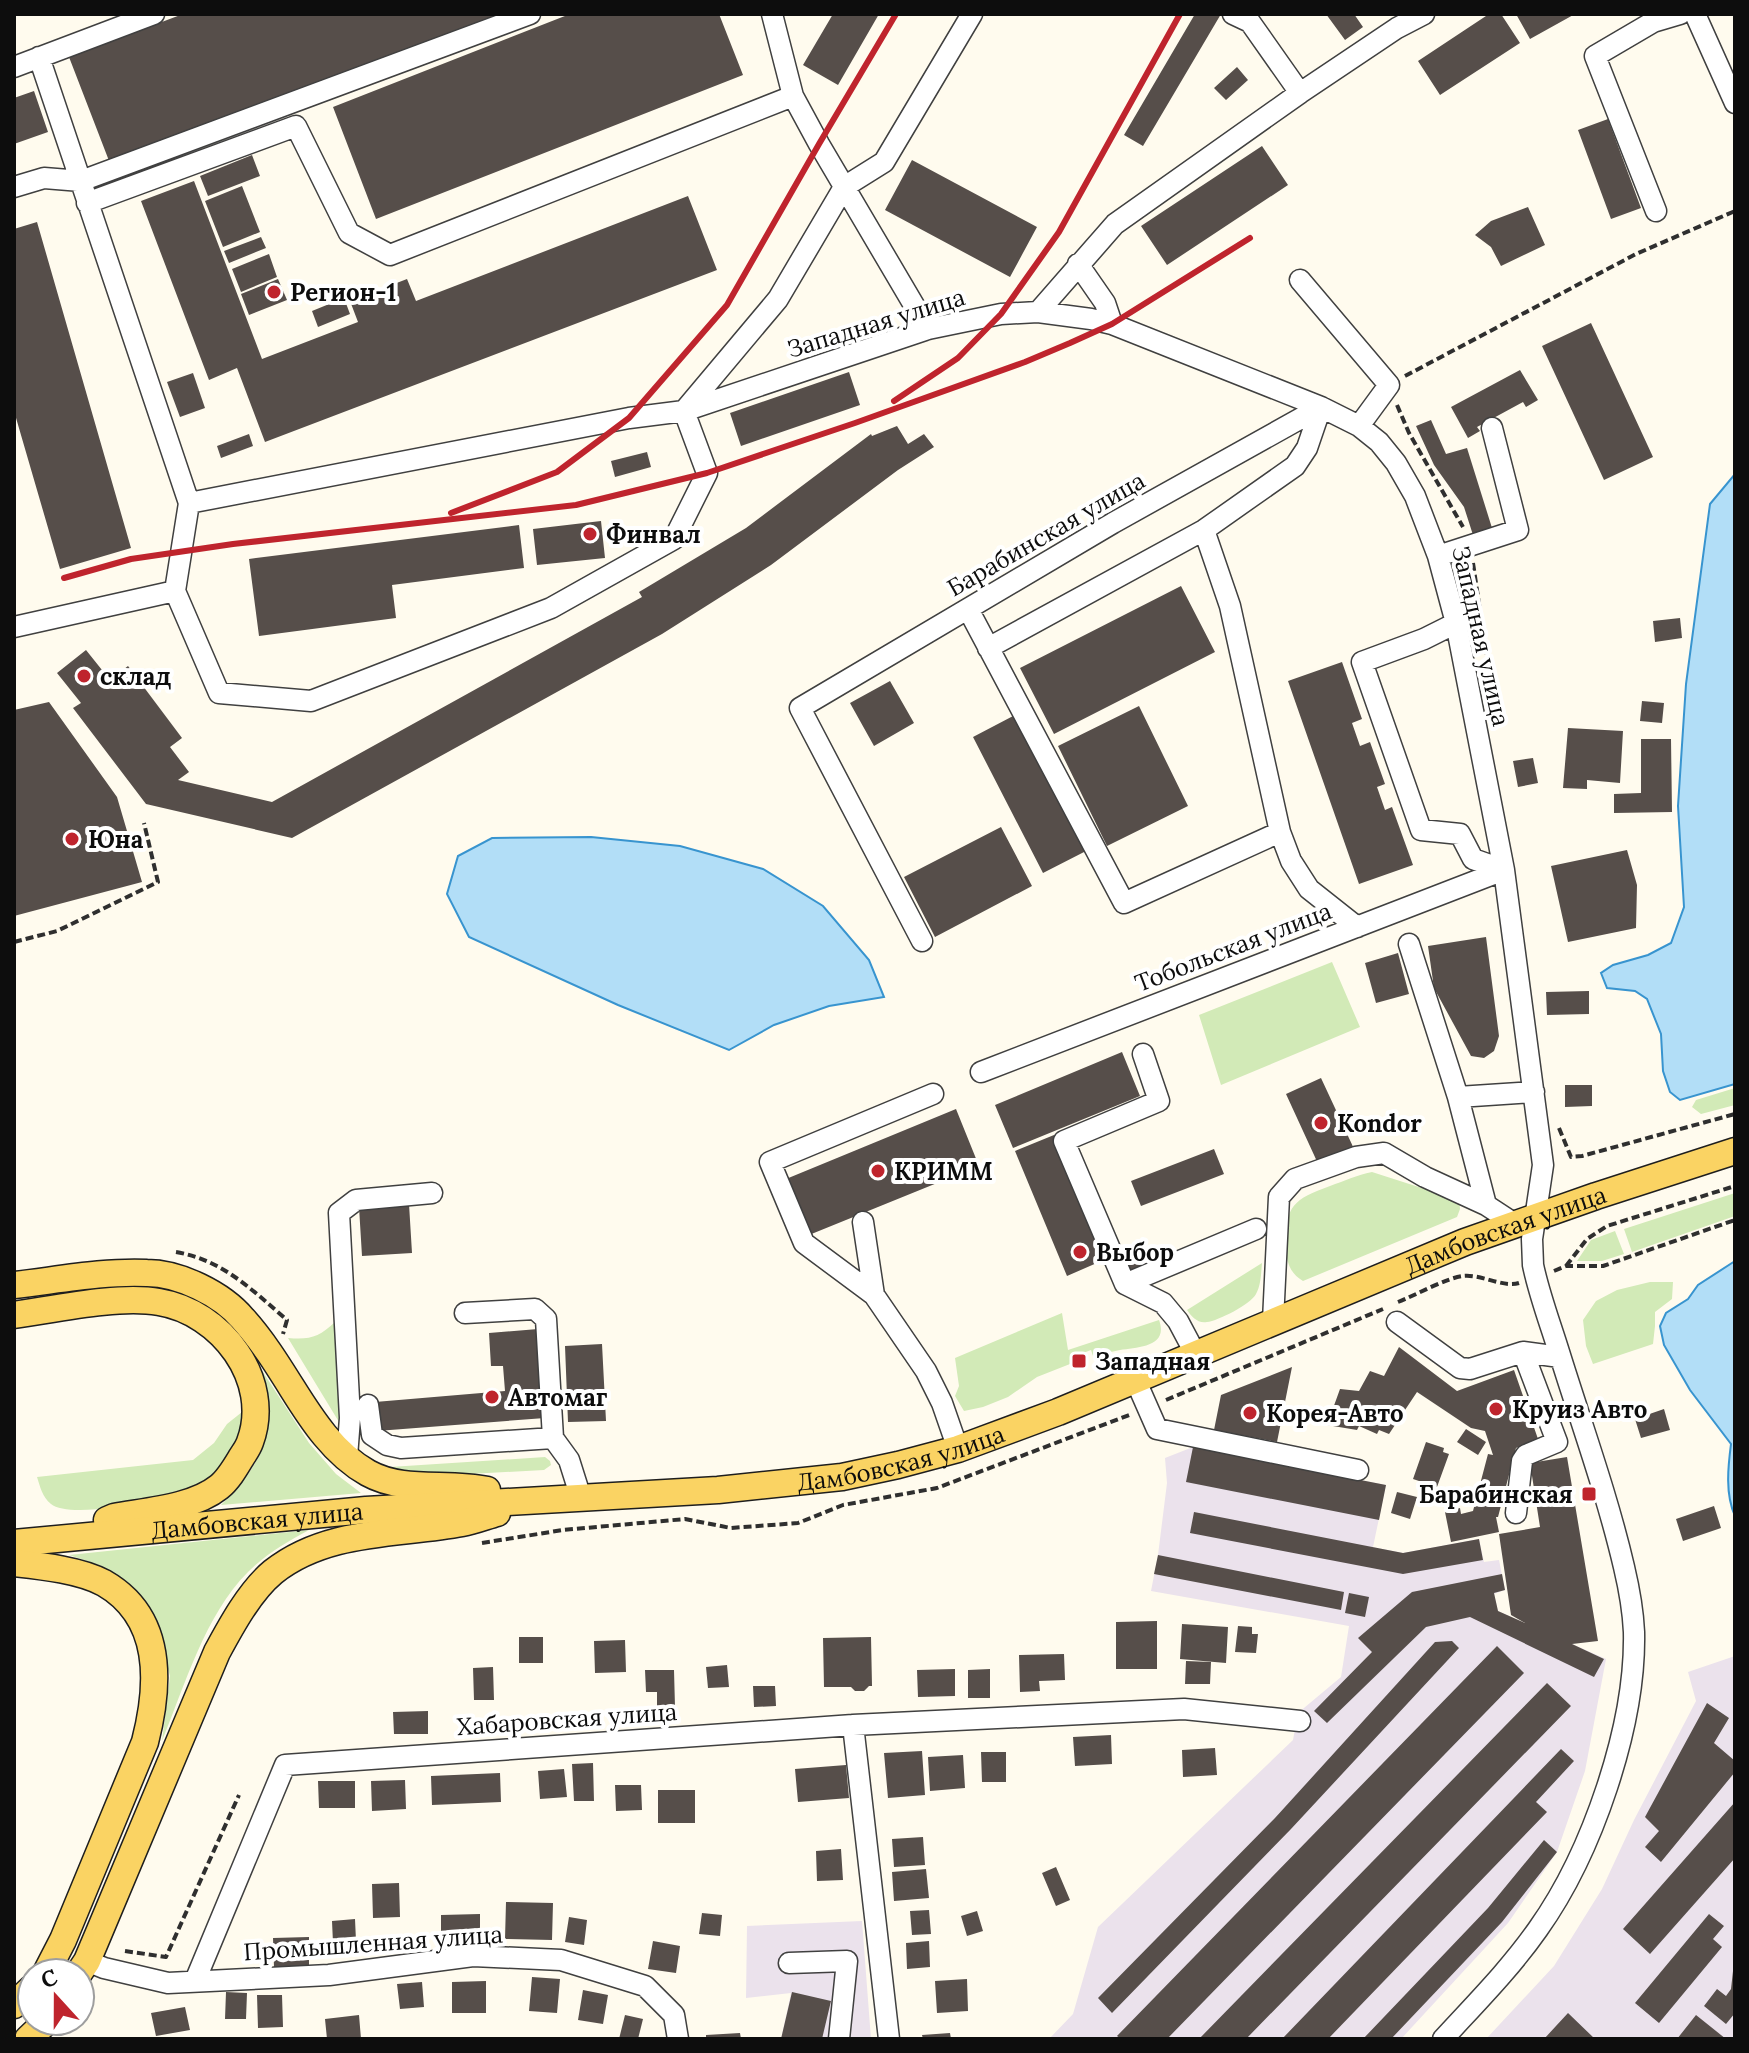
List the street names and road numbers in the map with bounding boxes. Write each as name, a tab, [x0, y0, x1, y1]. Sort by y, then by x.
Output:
street label: Западная улица	[783, 281, 969, 365]
street label: Барабинская улица	[941, 465, 1151, 603]
street label: Западная улица	[1445, 543, 1517, 729]
street label: Тобольская улица	[1130, 895, 1336, 999]
street label: Дамбовская улица	[1400, 1178, 1610, 1281]
street label: Дамбовская улица	[795, 1418, 1009, 1497]
street label: Дамбовская улица	[150, 1495, 364, 1546]
street label: Хабаровская улица	[456, 1696, 678, 1742]
street label: Промышленная улица	[242, 1918, 504, 1968]

